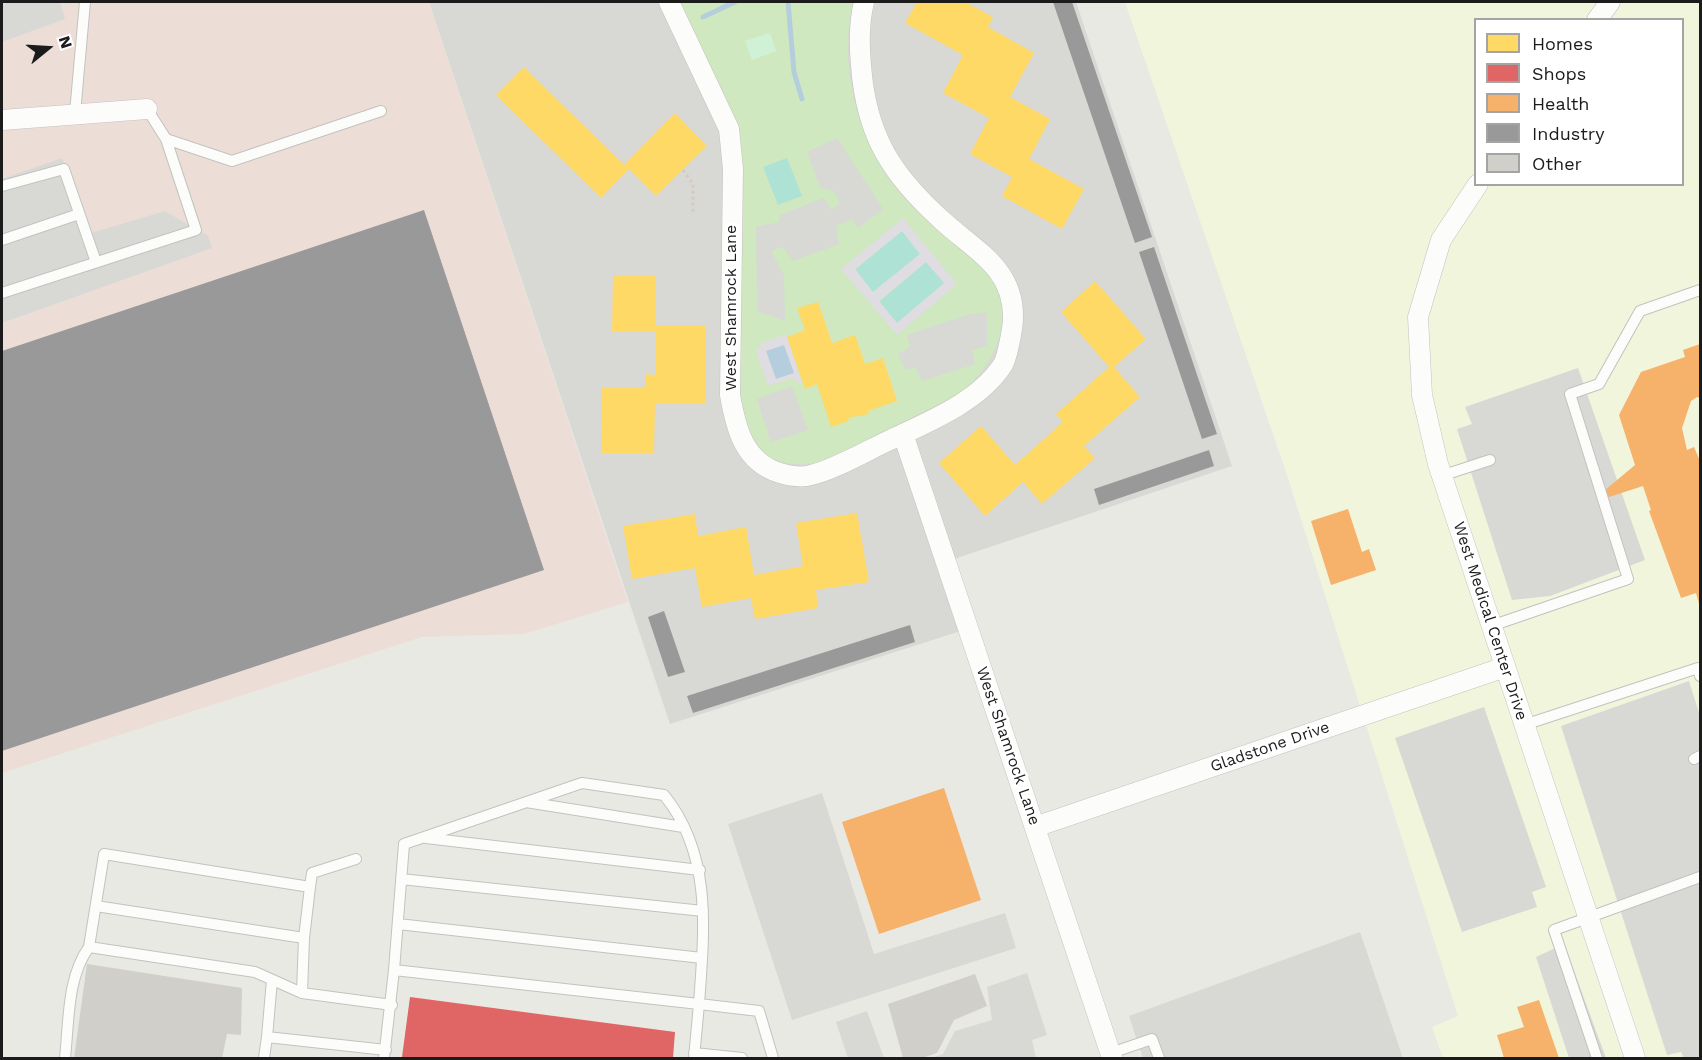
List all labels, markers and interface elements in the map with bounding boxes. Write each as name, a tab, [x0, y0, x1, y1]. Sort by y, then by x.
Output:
north arrow	[18, 18, 78, 78]
legend	[1474, 18, 1684, 186]
text: Homes	[1532, 33, 1593, 54]
text: N	[55, 34, 76, 51]
text: Shops	[1532, 63, 1586, 84]
text: Health	[1532, 93, 1589, 114]
text: Industry	[1532, 123, 1604, 144]
text: Other	[1532, 153, 1582, 174]
street label: West Shamrock Lane	[721, 225, 741, 391]
street label: West Medical Center Drive	[1449, 519, 1531, 723]
street label: West Shamrock Lane	[972, 664, 1044, 828]
street label: Gladstone Drive	[1208, 718, 1332, 776]

